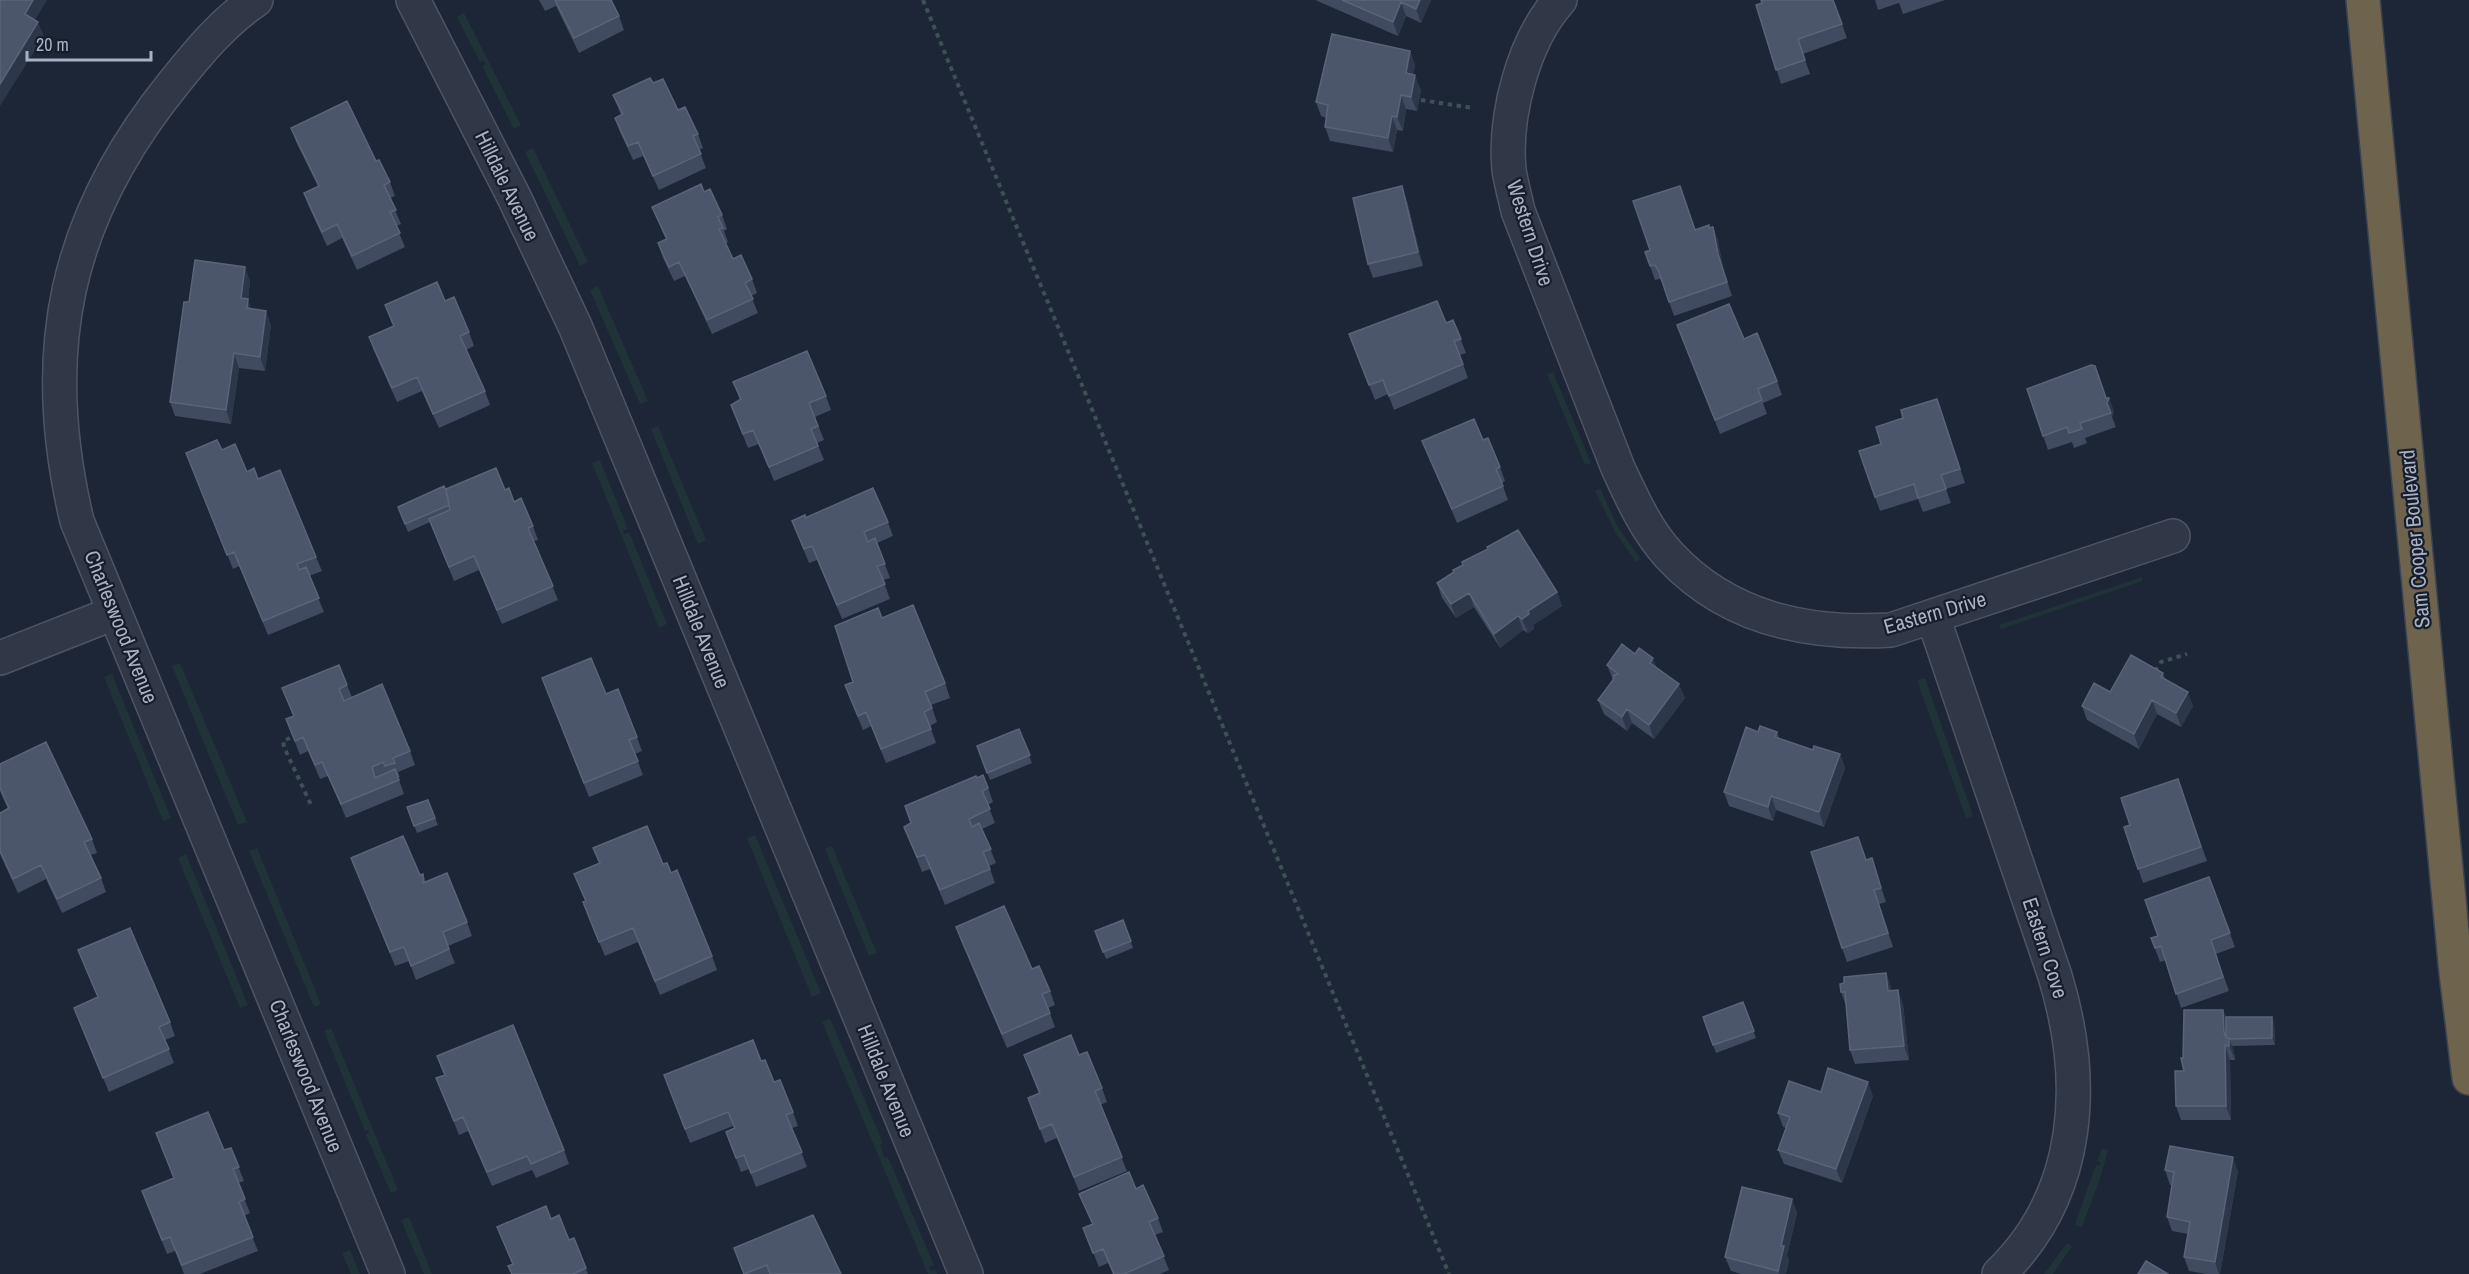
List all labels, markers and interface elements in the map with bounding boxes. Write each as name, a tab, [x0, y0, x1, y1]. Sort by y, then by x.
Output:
scale bar	[27, 24, 152, 62]
text: 20 m	[36, 32, 69, 57]
street label: Hilldale Avenue	[468, 126, 547, 246]
street label: Western Drive	[1500, 176, 1561, 290]
street label: Sam Cooper Boulevard	[2392, 449, 2437, 629]
street label: Charleswood Avenue	[78, 546, 165, 708]
street label: Hilldale Avenue	[666, 571, 737, 693]
street label: Eastern Drive	[1880, 584, 1989, 641]
street label: Eastern Cove	[2016, 894, 2075, 1002]
street label: Charleswood Avenue	[263, 995, 350, 1157]
street label: Hilldale Avenue	[851, 1020, 922, 1142]

